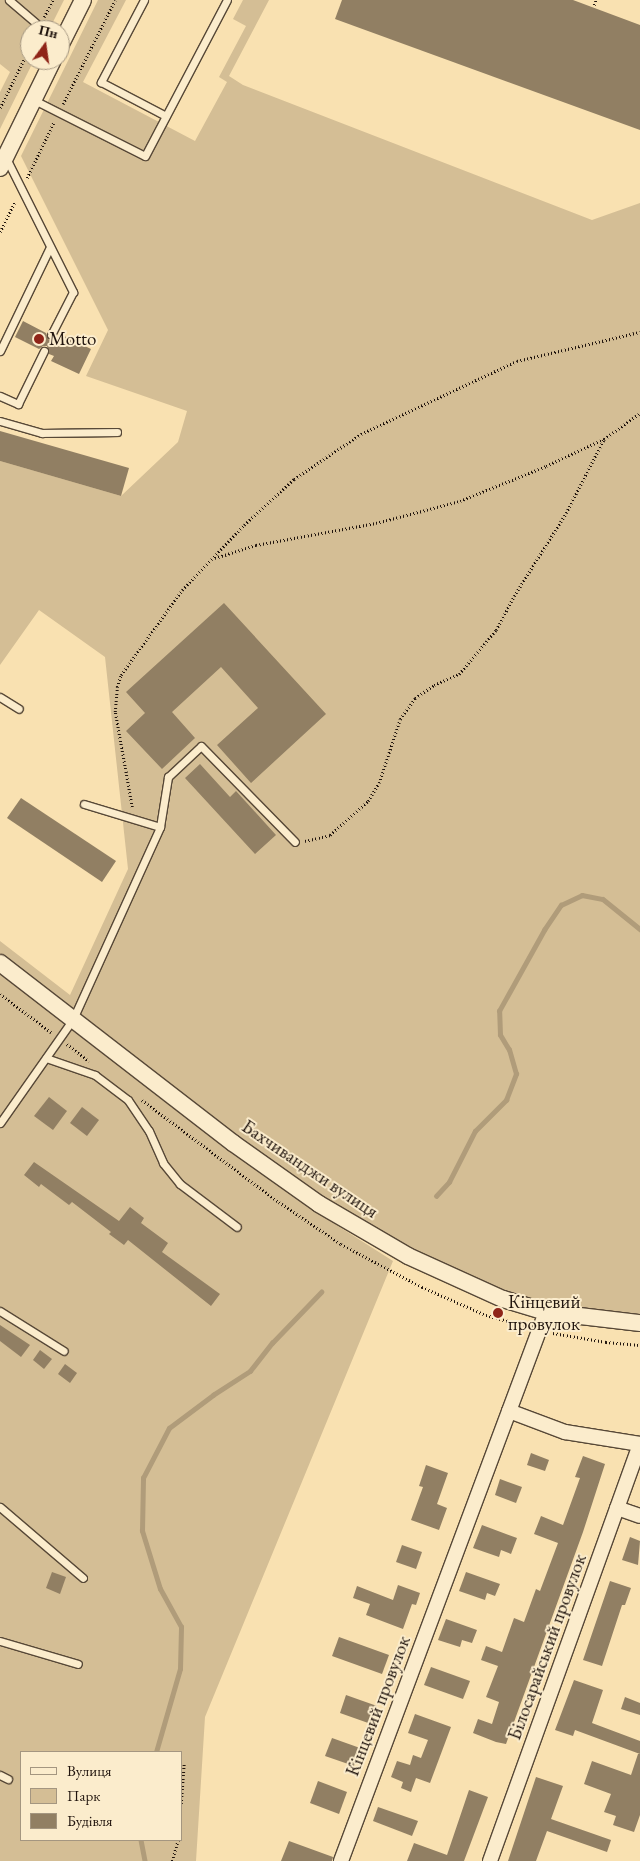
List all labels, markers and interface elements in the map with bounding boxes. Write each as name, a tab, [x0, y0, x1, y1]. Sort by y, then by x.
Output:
north arrow	[20, 20, 70, 70]
text: Пн	[37, 20, 60, 42]
place label: Motto	[49, 328, 96, 350]
marker: Motto	[33, 333, 45, 345]
street label: Бахчиванджи вулиця	[237, 1115, 383, 1223]
place label: Кінцевий провулок	[508, 1291, 580, 1335]
marker: Кінцевий провулок	[492, 1307, 504, 1319]
street label: Білосарайський провулок	[503, 1551, 591, 1743]
street label: Кінцевий провулок	[341, 1633, 415, 1779]
legend	[20, 1751, 182, 1841]
text: Вулиця	[67, 1761, 112, 1780]
text: Парк	[67, 1786, 100, 1805]
text: Будівля	[67, 1811, 113, 1830]

